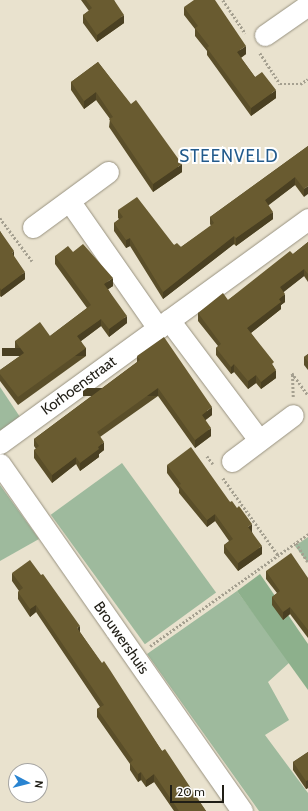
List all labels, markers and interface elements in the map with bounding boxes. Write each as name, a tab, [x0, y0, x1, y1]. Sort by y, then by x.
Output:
district label: STEENVELD	[179, 147, 279, 167]
street label: Korhoenstraat	[38, 353, 120, 419]
street label: Brouwershuis	[89, 598, 153, 678]
north arrow	[8, 763, 48, 803]
scale bar	[172, 777, 226, 803]
text: N	[31, 780, 46, 789]
text: 20 m	[177, 784, 205, 799]

